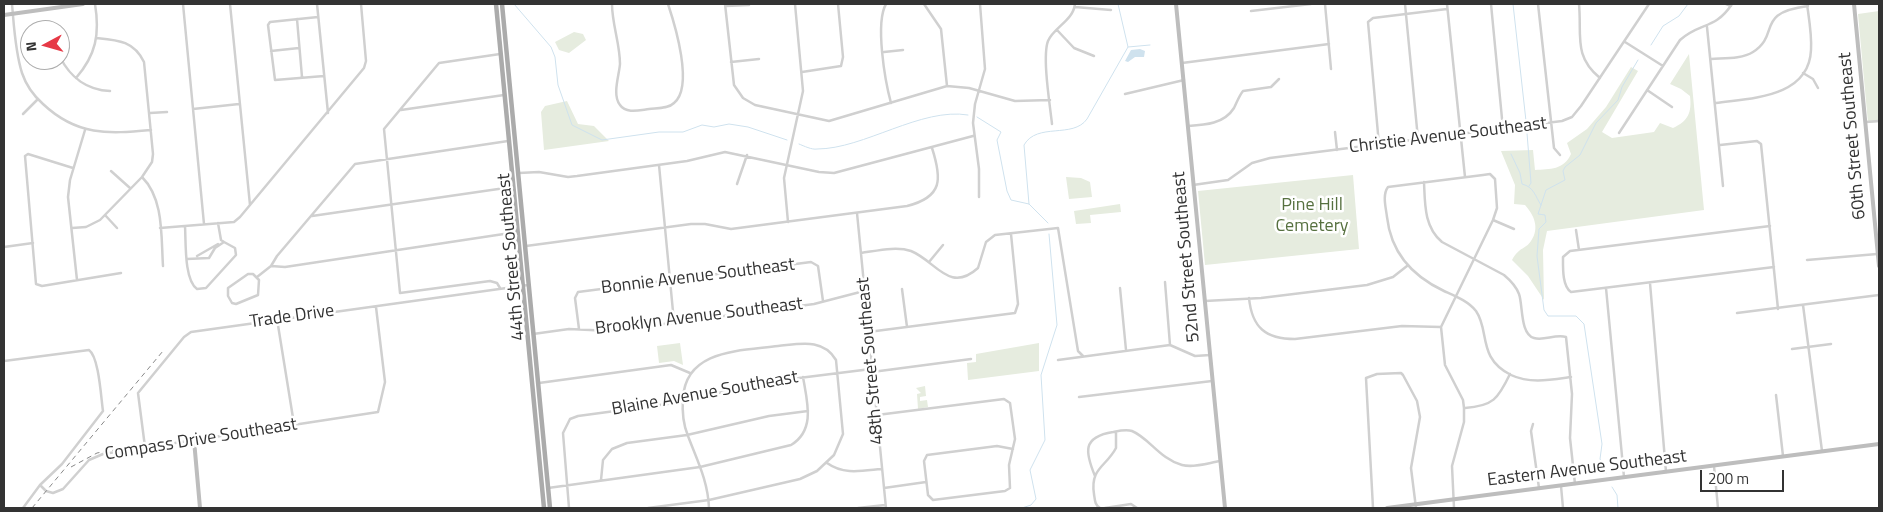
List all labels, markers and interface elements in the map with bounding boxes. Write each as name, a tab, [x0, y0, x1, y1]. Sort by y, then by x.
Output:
north arrow	[20, 20, 70, 70]
text: N	[20, 41, 42, 52]
street label: 60th Street Southeast	[1835, 51, 1871, 221]
street label: Christie Avenue Southeast	[1348, 113, 1548, 159]
street label: 52nd Street Southeast	[1169, 171, 1205, 343]
street label: 44th Street Southeast	[494, 172, 530, 342]
park label: Pine Hill Cemetery	[1275, 195, 1349, 238]
street label: Bonnie Avenue Southeast	[600, 254, 796, 300]
street label: 48th Street Southeast	[853, 276, 889, 446]
street label: Brooklyn Avenue Southeast	[594, 294, 804, 340]
street label: Trade Drive	[248, 300, 336, 334]
street label: Blaine Avenue Southeast	[610, 367, 800, 421]
street label: Compass Drive Southeast	[103, 414, 299, 466]
street label: Eastern Avenue Southeast	[1486, 446, 1688, 492]
scale bar	[1703, 460, 1787, 492]
text: 200 m	[1708, 467, 1749, 490]

